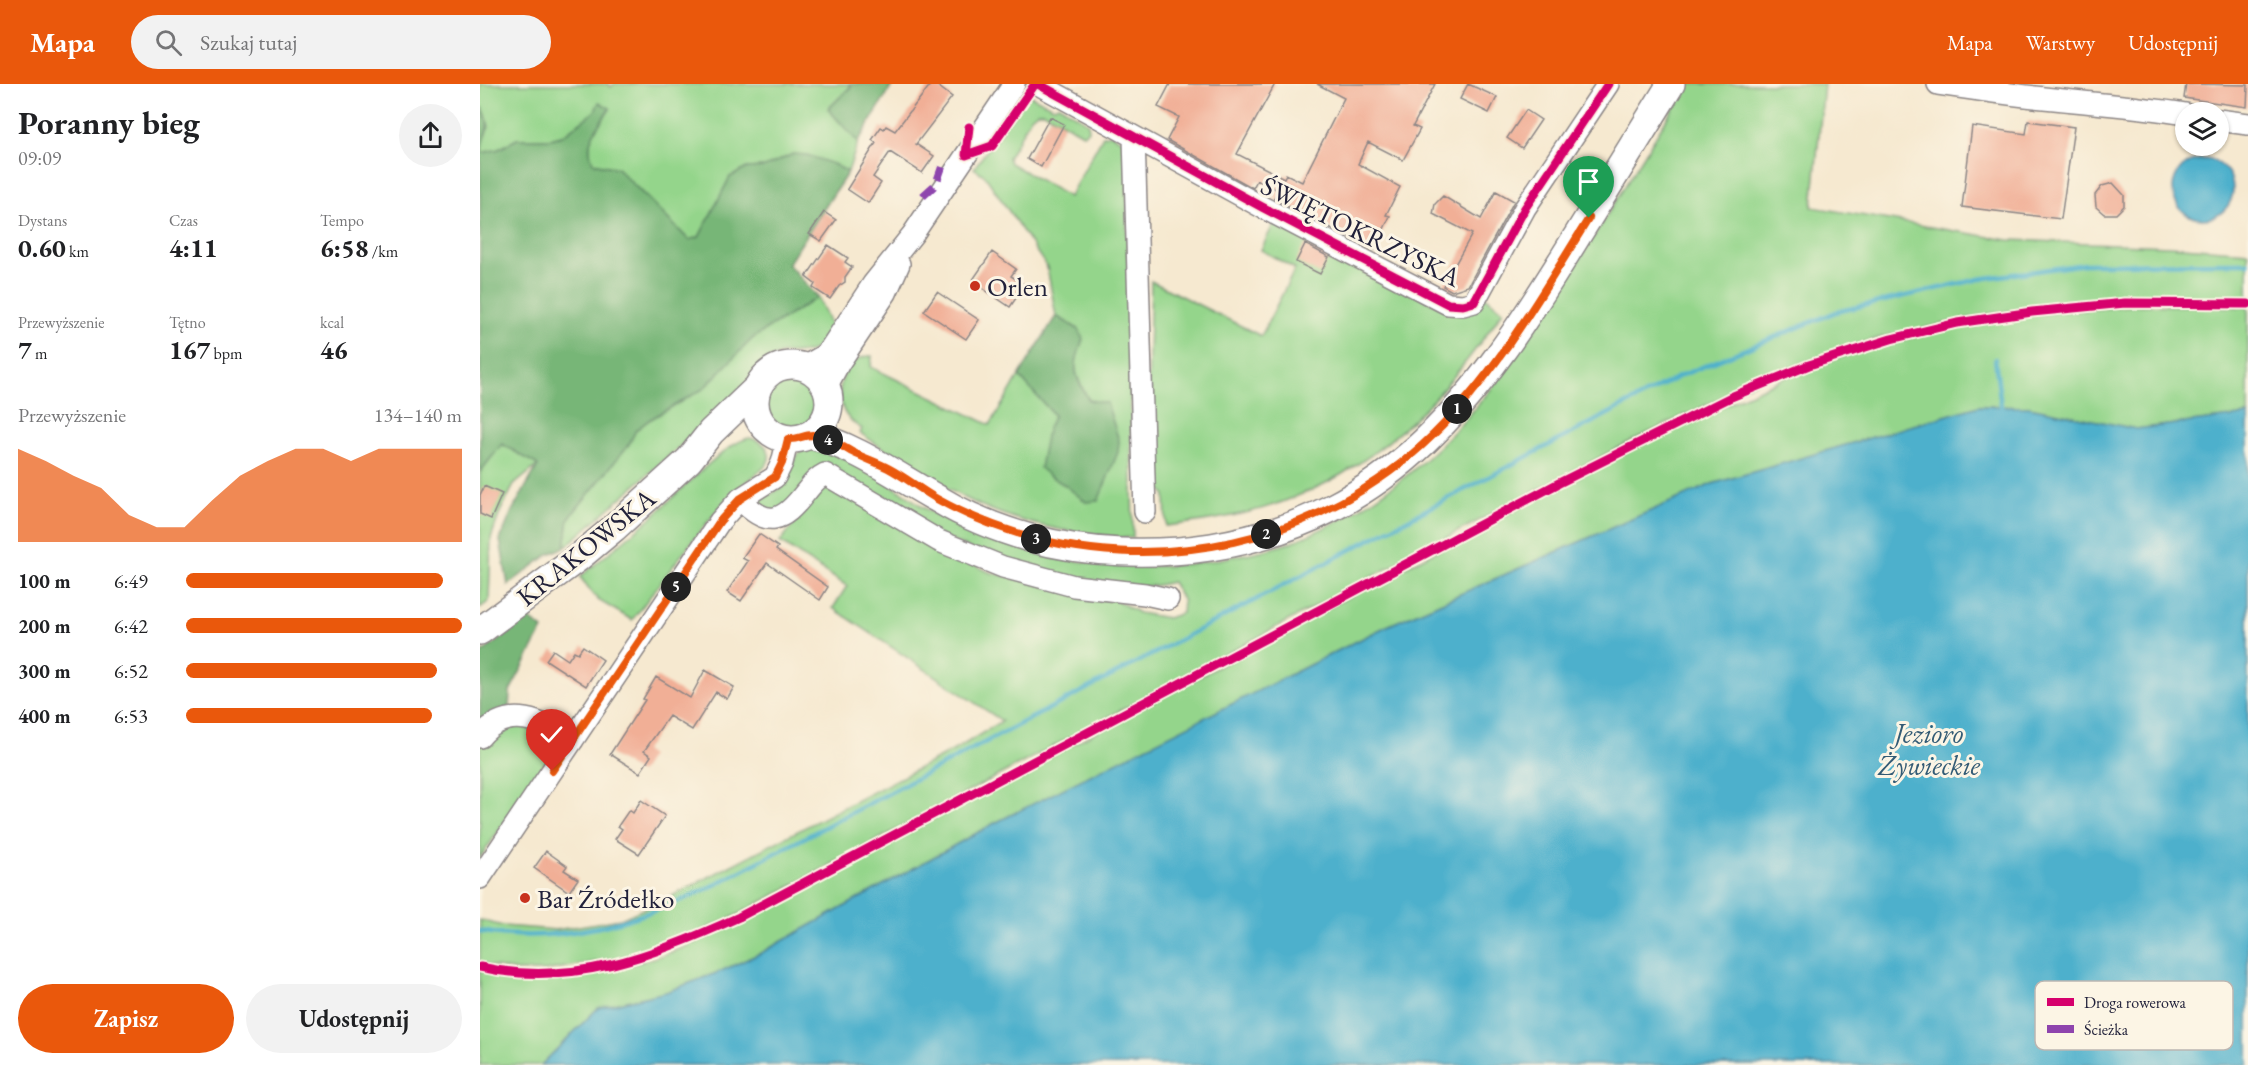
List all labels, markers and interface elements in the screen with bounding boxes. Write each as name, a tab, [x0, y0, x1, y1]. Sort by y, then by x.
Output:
search box	[131, 15, 551, 69]
text: Mapa	[30, 24, 95, 60]
icon: search	[152, 26, 185, 59]
text: Szukaj tutaj	[200, 28, 297, 57]
text: Mapa	[1947, 29, 1993, 56]
text: Warstwy	[2026, 29, 2095, 56]
text: Udostępnij	[2128, 29, 2218, 56]
text: Poranny bieg	[18, 101, 200, 144]
map controls	[2175, 102, 2229, 156]
button: layers	[2175, 102, 2229, 156]
button: share	[399, 104, 462, 167]
text: 09:09	[18, 145, 61, 171]
pin	[1563, 156, 1614, 218]
icon: arrive	[1572, 165, 1605, 198]
street label: ŚWIĘTOKRZYSKA	[1255, 167, 1467, 295]
text: Dystans	[18, 210, 67, 231]
text: Czas	[169, 210, 198, 231]
text: Tempo	[320, 210, 364, 231]
text: 0.60	[18, 231, 66, 265]
text: 4:11	[169, 231, 218, 265]
text: 6:58	[320, 231, 369, 265]
text: km	[66, 241, 89, 262]
text: /km	[369, 241, 398, 262]
place label: Orlen	[987, 269, 1048, 304]
marker: Orlen	[968, 279, 982, 293]
text: Przewyższenie	[18, 312, 105, 333]
text: Tętno	[169, 312, 206, 333]
text: kcal	[320, 312, 344, 333]
text: 7	[18, 333, 32, 367]
text: 167	[169, 333, 210, 367]
text: 46	[320, 333, 348, 367]
text: m	[32, 343, 47, 364]
text: bpm	[210, 343, 242, 364]
pin: 1	[1442, 394, 1472, 424]
text: 1	[1453, 398, 1461, 419]
text: Przewyższenie	[18, 402, 126, 428]
text: 134–140 m	[374, 402, 462, 428]
pin: 4	[813, 425, 843, 455]
text: 4	[824, 429, 832, 450]
street label: KRAKOWSKA	[509, 480, 663, 614]
pin: 2	[1251, 519, 1281, 549]
text: 2	[1262, 523, 1270, 544]
pin: 3	[1021, 524, 1051, 554]
text: 3	[1032, 528, 1040, 549]
text: 100 m	[18, 568, 71, 594]
text: 6:49	[114, 568, 148, 594]
pin: 5	[661, 572, 691, 602]
text: 5	[672, 576, 680, 597]
text: 200 m	[18, 613, 71, 639]
text: 6:42	[114, 613, 148, 639]
text: 300 m	[18, 658, 71, 684]
text: 6:52	[114, 658, 148, 684]
text: 400 m	[18, 703, 71, 729]
text: 6:53	[114, 703, 148, 729]
pin	[526, 709, 577, 771]
water label: Jezioro Żywieckie	[1877, 715, 1980, 783]
icon: check	[535, 718, 568, 751]
place label: Bar Źródełko	[537, 881, 674, 916]
marker: Bar Źródełko	[518, 891, 532, 905]
legend	[2035, 981, 2233, 1050]
button: Zapisz	[18, 984, 234, 1053]
button: Udostępnij	[246, 984, 462, 1053]
text: Droga rowerowa	[2084, 992, 2186, 1013]
text: Ścieżka	[2084, 1019, 2129, 1040]

